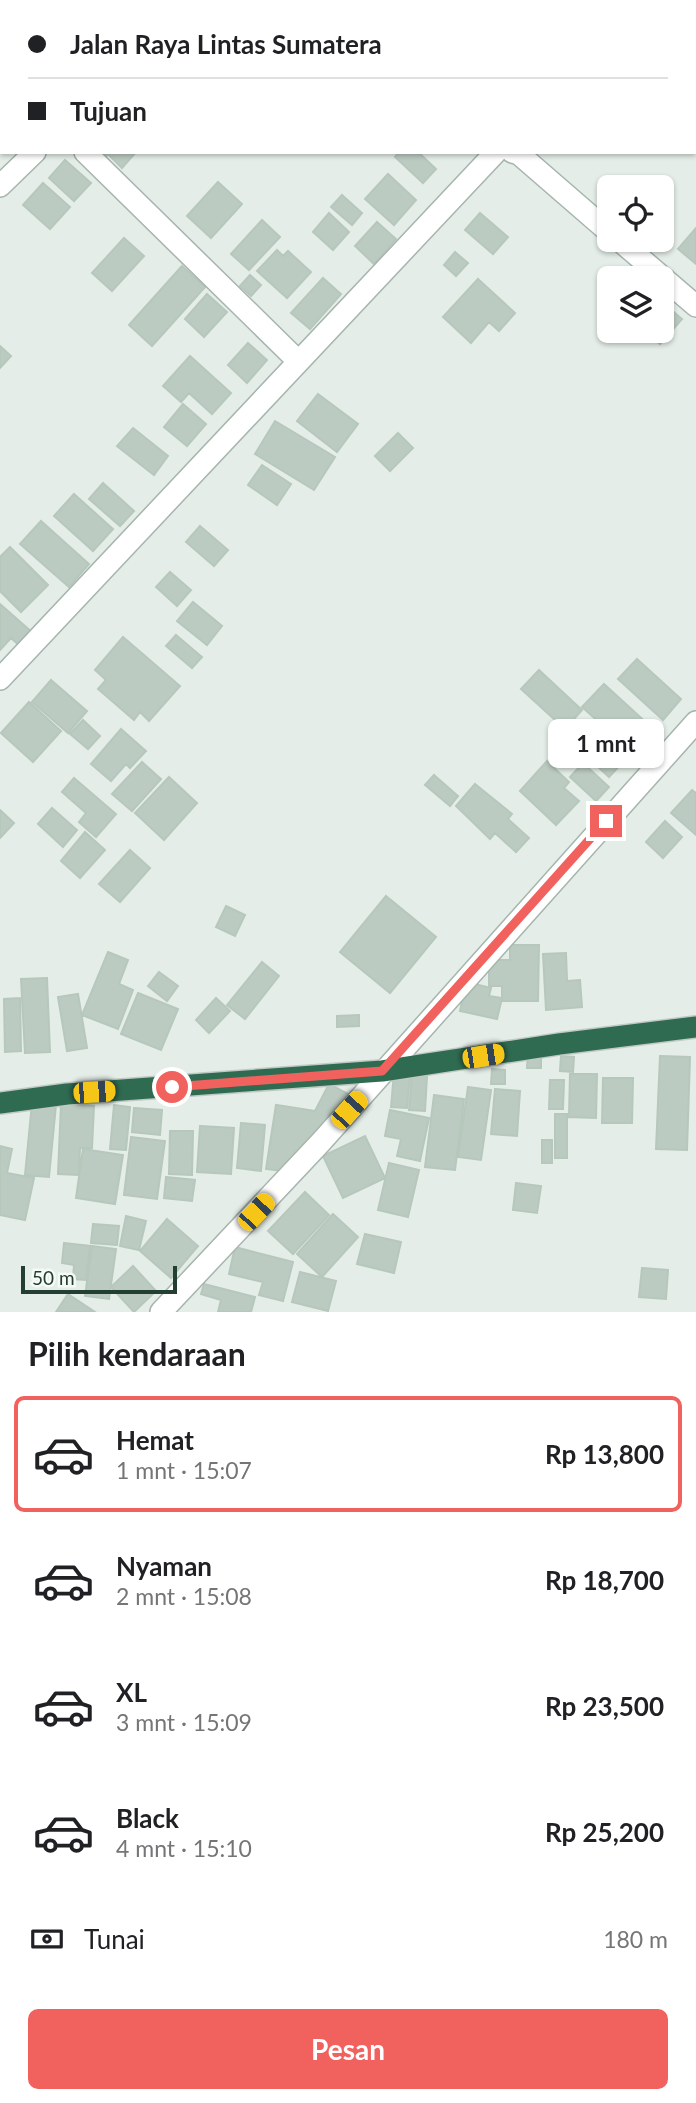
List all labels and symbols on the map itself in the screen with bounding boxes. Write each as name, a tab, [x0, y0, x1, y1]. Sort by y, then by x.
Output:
callout: 1 mnt	[548, 720, 664, 768]
route end	[590, 805, 622, 837]
car	[461, 1042, 506, 1070]
route start	[156, 1071, 188, 1103]
car	[73, 1080, 116, 1104]
car	[328, 1087, 371, 1133]
car	[234, 1189, 279, 1235]
scale bar	[21, 1263, 177, 1295]

